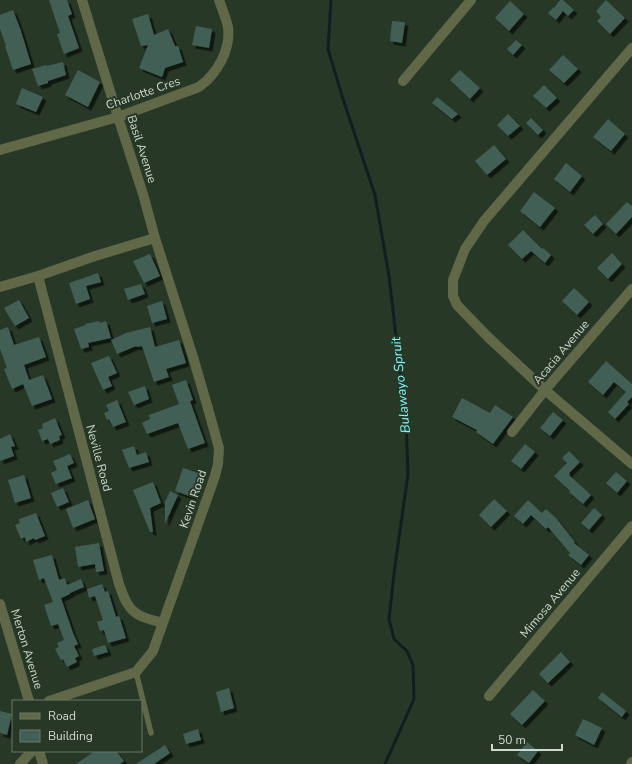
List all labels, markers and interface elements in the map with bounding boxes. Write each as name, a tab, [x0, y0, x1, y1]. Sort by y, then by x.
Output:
street label: Charlotte Cres	[104, 73, 183, 113]
street label: Basil Avenue	[123, 113, 161, 185]
street label: Acacia Avenue	[529, 317, 593, 387]
water label: Bulawayo Spruit	[387, 336, 415, 434]
street label: Neville Road	[82, 423, 116, 493]
street label: Kevin Road	[176, 468, 210, 530]
street label: Mimosa Avenue	[516, 565, 584, 641]
street label: Merton Avenue	[7, 607, 47, 691]
legend	[12, 700, 142, 752]
text: Road	[48, 708, 76, 724]
scale bar	[492, 726, 562, 752]
text: Building	[48, 728, 93, 744]
text: 50 m	[498, 732, 526, 748]

